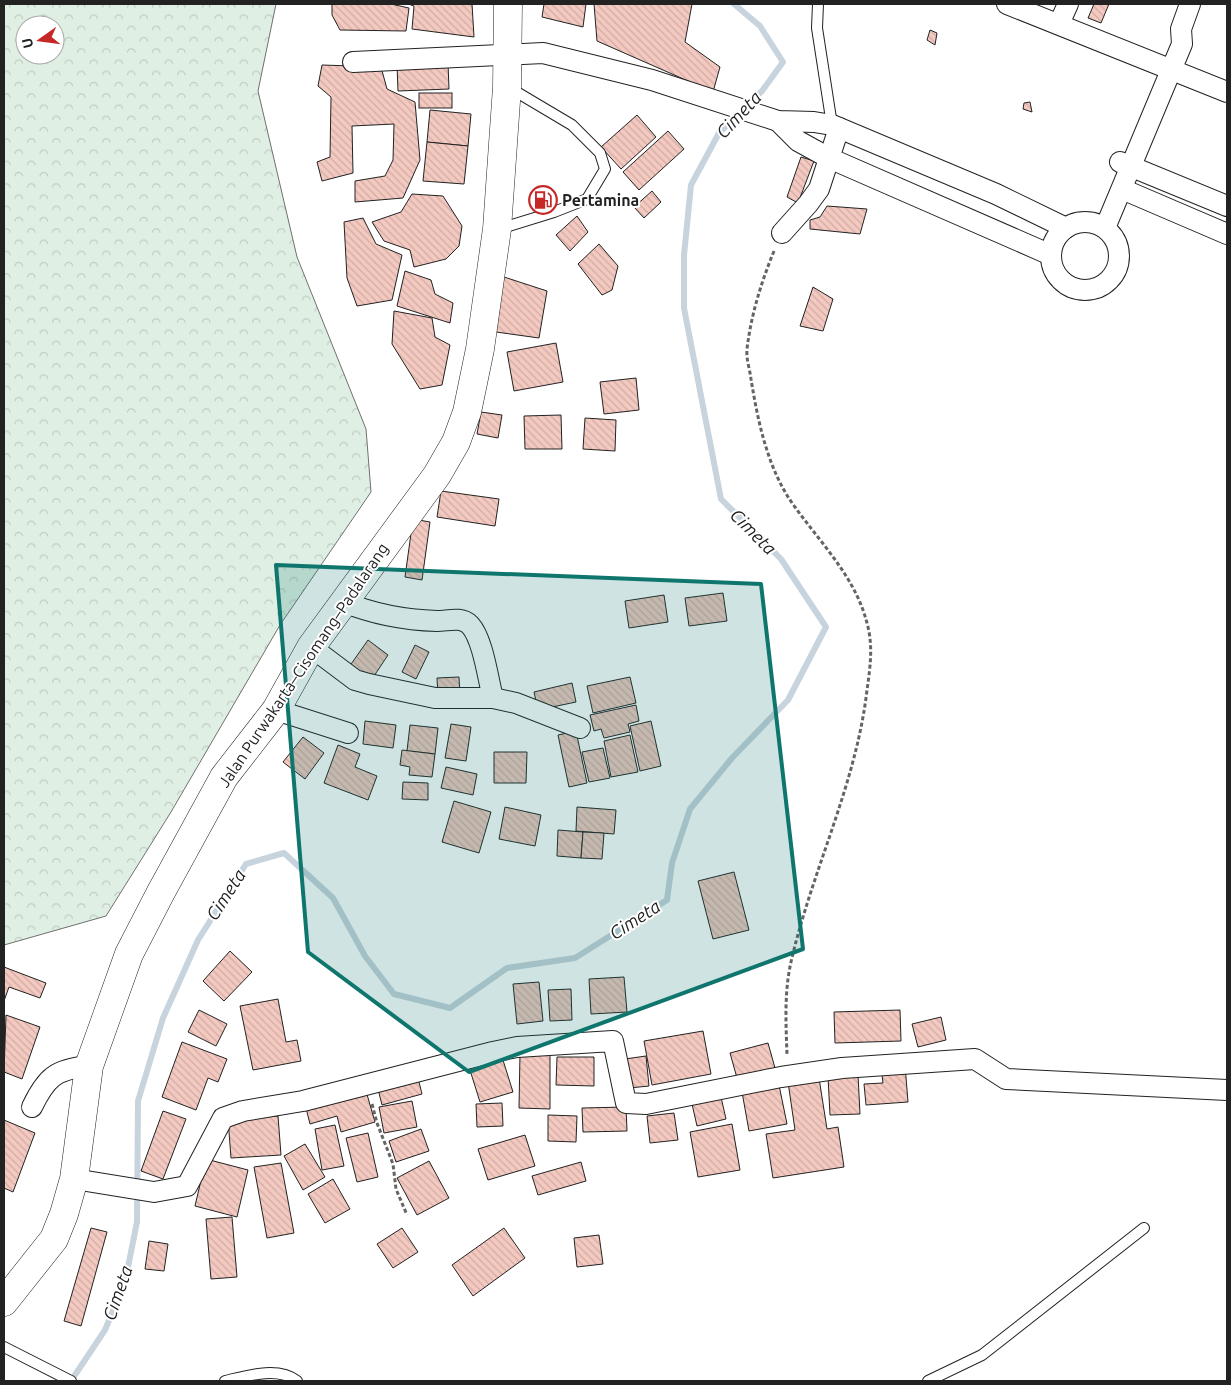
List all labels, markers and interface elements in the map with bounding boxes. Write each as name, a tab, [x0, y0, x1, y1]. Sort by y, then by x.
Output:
north arrow	[15, 15, 65, 65]
text: U	[18, 36, 36, 50]
water label: Cimeta	[712, 87, 765, 142]
fuel station icon: Pertamina	[528, 185, 558, 215]
place label: Pertamina	[562, 191, 639, 209]
water label: Cimeta	[727, 504, 781, 559]
street label: Jalan Purwakarta–Cisomang–Padalarang	[214, 540, 392, 790]
water label: Cimeta	[201, 865, 249, 924]
water label: Cimeta	[605, 895, 664, 943]
water label: Cimeta	[98, 1262, 136, 1323]

